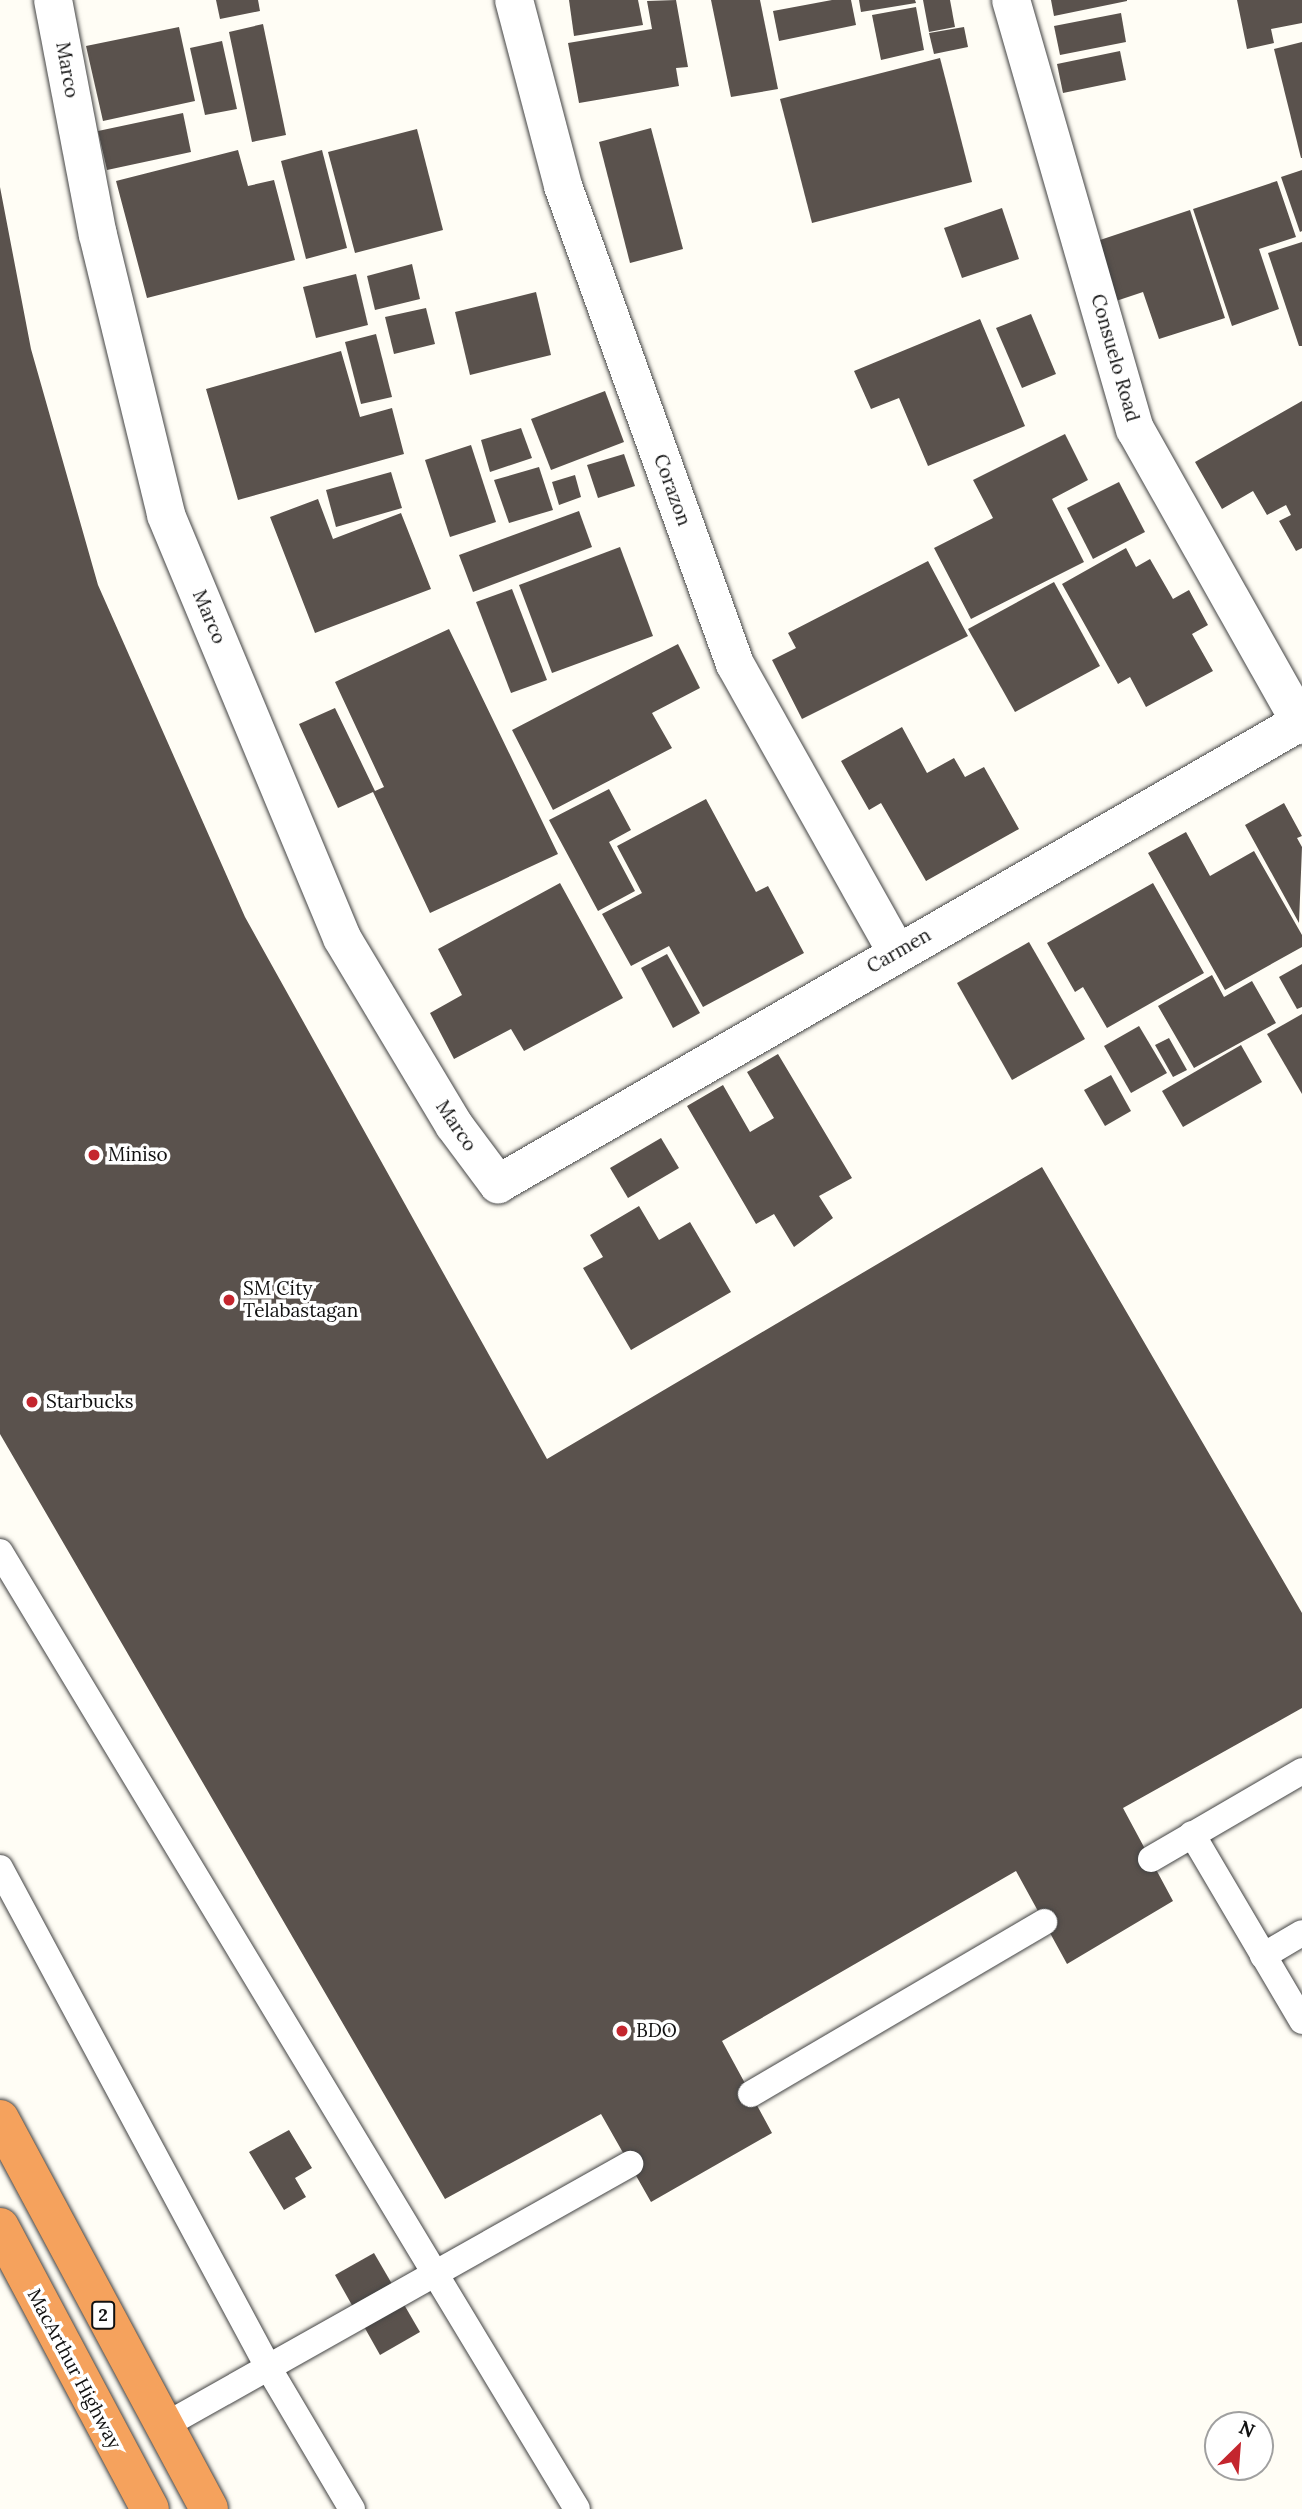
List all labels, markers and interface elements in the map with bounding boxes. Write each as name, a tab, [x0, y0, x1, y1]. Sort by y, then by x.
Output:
street label: Marco	[51, 40, 83, 100]
street label: Consuelo Road	[1086, 292, 1144, 424]
street label: Corazon	[649, 451, 695, 529]
street label: Marco	[187, 587, 231, 647]
street label: Carmen	[863, 924, 935, 978]
street label: Marco	[431, 1096, 481, 1156]
place label: Miniso	[108, 1144, 168, 1166]
marker: Miniso	[86, 1147, 102, 1163]
place label: SM City Telabastagan	[243, 1278, 358, 1322]
marker: SM City Telabastagan	[221, 1292, 237, 1308]
place label: Starbucks	[46, 1391, 134, 1413]
marker: Starbucks	[24, 1394, 40, 1410]
place label: BDO	[636, 2020, 677, 2042]
marker: BDO	[614, 2023, 630, 2039]
street label: MacArthur Highway	[22, 2285, 126, 2453]
road number: 2	[91, 2300, 115, 2330]
north arrow	[1204, 2411, 1274, 2481]
text: N	[1235, 2415, 1259, 2443]

